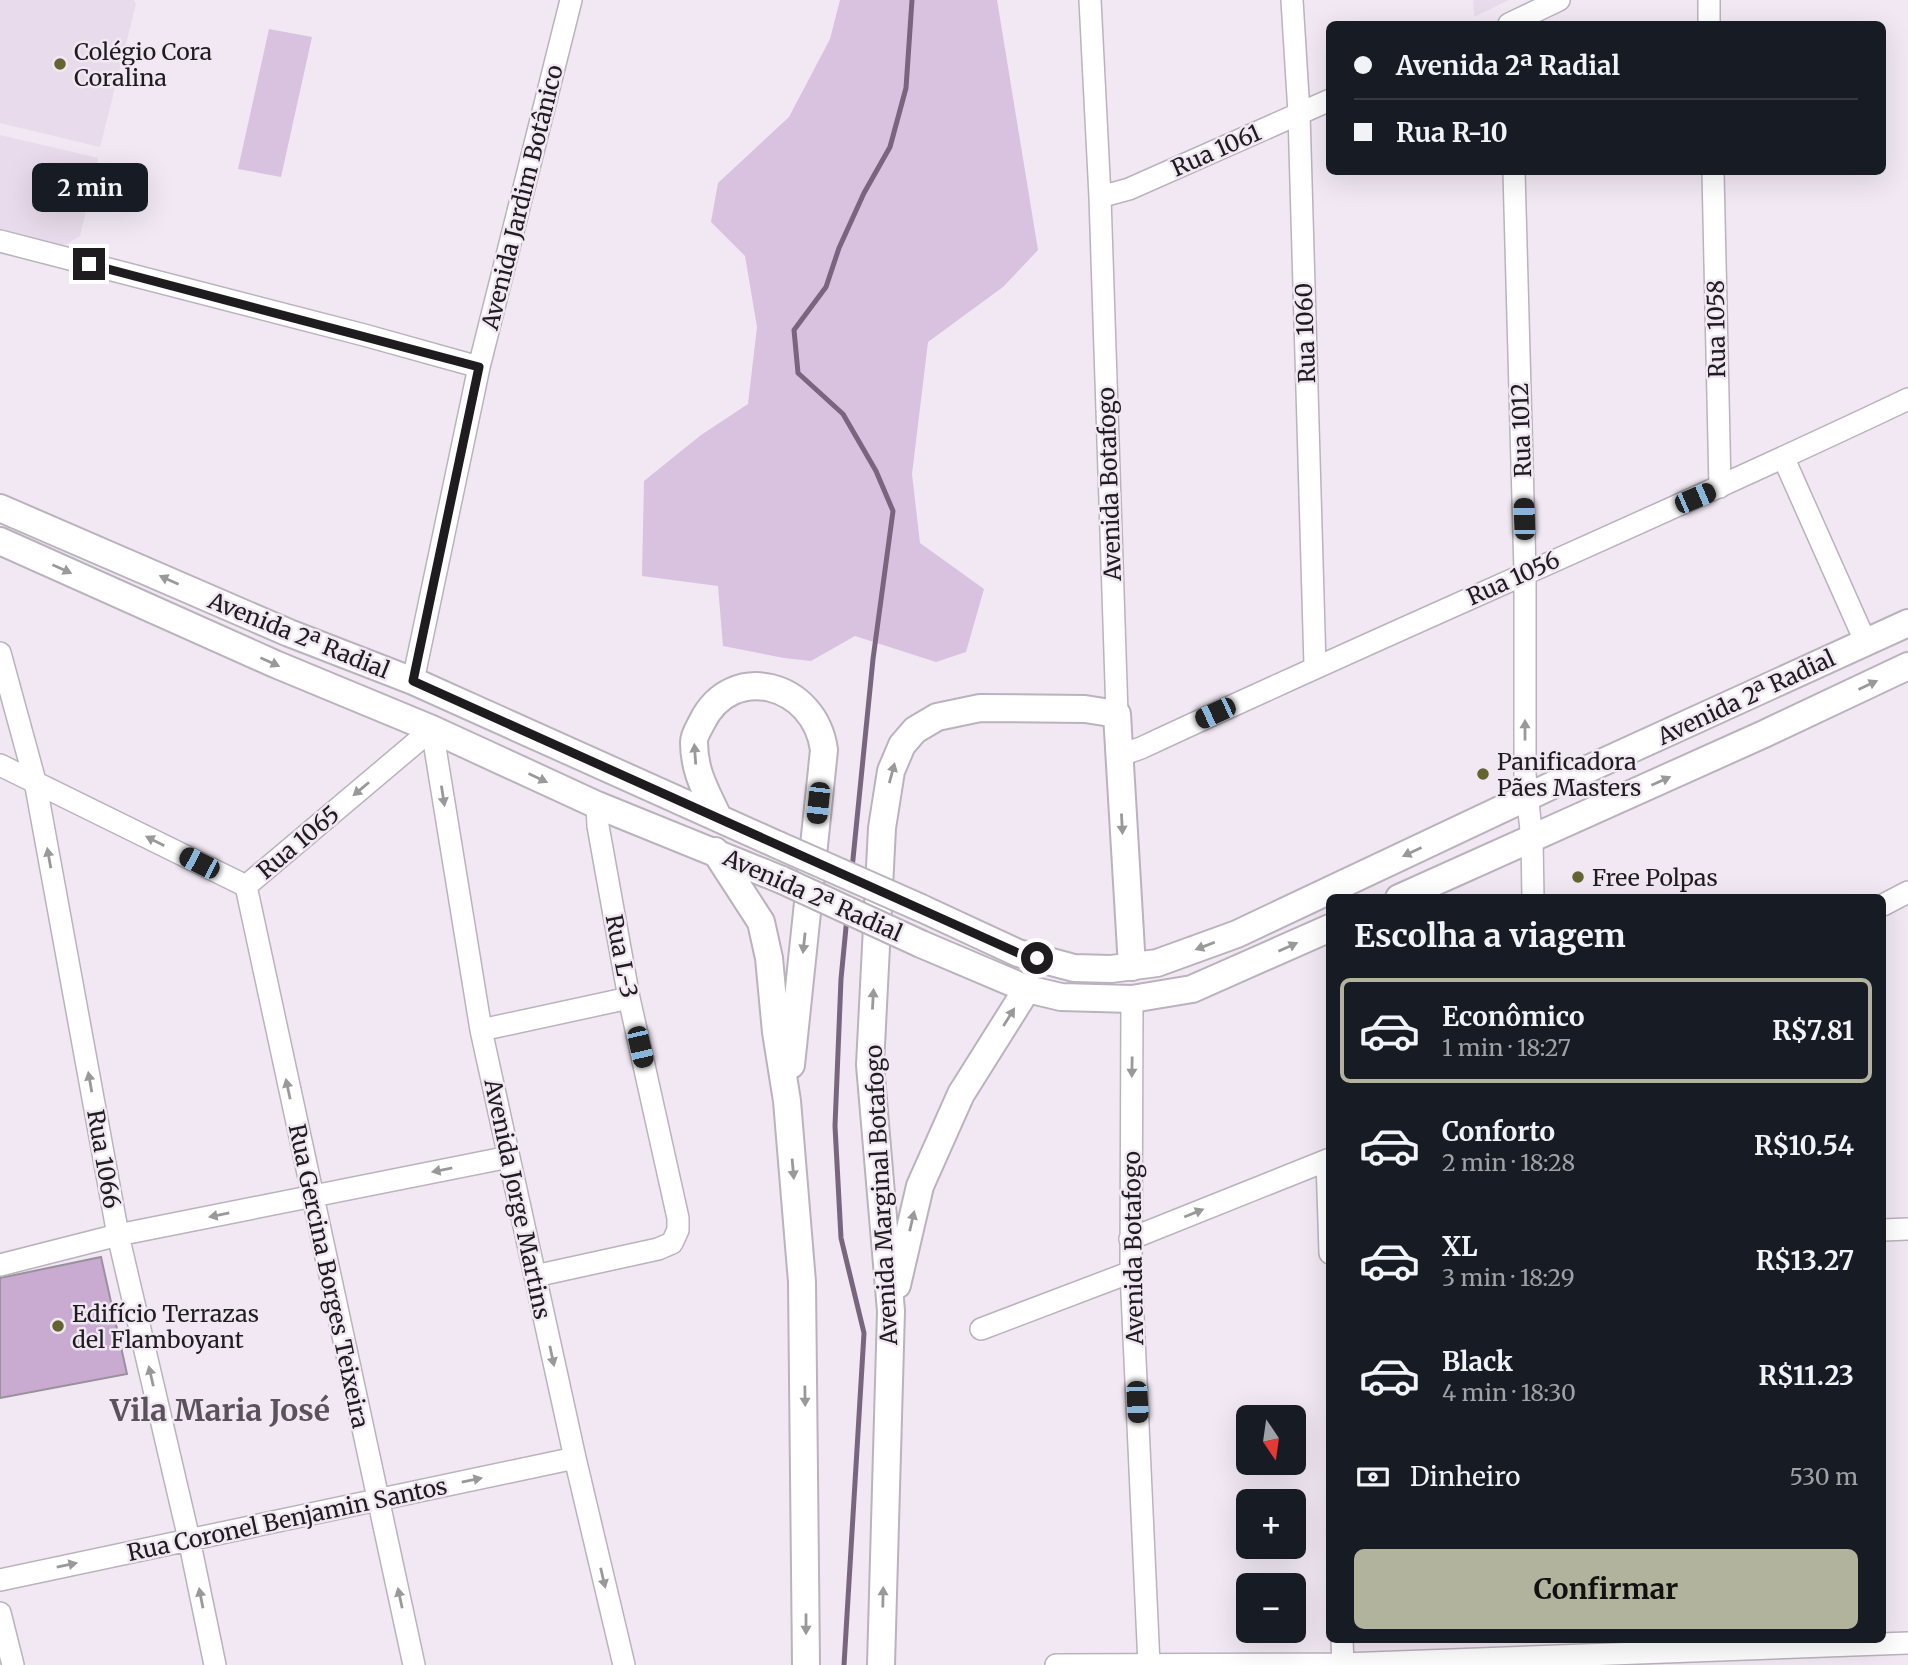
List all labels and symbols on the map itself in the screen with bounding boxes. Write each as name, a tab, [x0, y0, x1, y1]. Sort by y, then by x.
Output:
place label: Colégio Cora Coralina	[74, 37, 212, 92]
marker: Colégio Cora Coralina	[52, 56, 68, 72]
street label: Avenida Jardim Botânico	[475, 62, 569, 333]
street label: Rua 1061	[1167, 117, 1265, 183]
callout: 2 min	[31, 162, 147, 212]
route end	[73, 248, 105, 280]
street label: Rua 1058	[1701, 280, 1731, 378]
street label: Rua 1060	[1289, 282, 1321, 384]
street label: Rua 1012	[1505, 382, 1537, 478]
street label: Avenida Botafogo	[1091, 387, 1127, 582]
car	[1672, 480, 1719, 516]
car	[1513, 498, 1536, 540]
street label: Rua 1056	[1462, 545, 1564, 611]
one-way arrow	[52, 563, 72, 575]
one-way arrow	[158, 574, 179, 585]
street label: Avenida 2ª Radial	[203, 585, 394, 685]
street label: Avenida 2ª Radial	[1652, 643, 1840, 751]
one-way arrow	[260, 656, 280, 668]
one-way arrow	[1857, 680, 1878, 691]
car	[1192, 695, 1239, 731]
one-way arrow	[1519, 718, 1531, 740]
one-way arrow	[689, 743, 700, 765]
place label: Panificadora Pães Masters	[1497, 747, 1641, 802]
one-way arrow	[887, 761, 898, 783]
marker: Panificadora Pães Masters	[1475, 766, 1491, 782]
one-way arrow	[528, 772, 548, 784]
one-way arrow	[1651, 775, 1671, 787]
one-way arrow	[352, 781, 370, 797]
car	[806, 781, 831, 825]
one-way arrow	[438, 785, 449, 807]
street label: Rua 1065	[251, 799, 345, 885]
one-way arrow	[1117, 813, 1128, 835]
one-way arrow	[145, 836, 165, 847]
street label: Avenida 2ª Radial	[718, 842, 907, 947]
car	[176, 844, 223, 882]
one-way arrow	[1402, 846, 1422, 858]
one-way arrow	[44, 847, 55, 869]
place label: Free Polpas	[1592, 863, 1718, 892]
marker: Free Polpas	[1570, 869, 1586, 885]
street label: Rua L-3	[600, 912, 644, 1000]
one-way arrow	[798, 932, 809, 954]
one-way arrow	[1195, 941, 1216, 952]
one-way arrow	[1278, 941, 1298, 953]
route start	[1021, 942, 1053, 974]
one-way arrow	[868, 988, 879, 1010]
one-way arrow	[1003, 1007, 1016, 1026]
car	[626, 1024, 655, 1070]
street label: Avenida Marginal Botafogo	[859, 1044, 903, 1347]
one-way arrow	[1126, 1057, 1138, 1079]
one-way arrow	[84, 1070, 95, 1092]
street label: Avenida Jorge Martins	[478, 1075, 558, 1322]
one-way arrow	[283, 1078, 294, 1100]
street label: Rua 1066	[81, 1107, 127, 1211]
street label: Rua Gercina Borges Teixeira	[283, 1121, 375, 1431]
street label: Avenida Botafogo	[1117, 1151, 1149, 1346]
one-way arrow	[788, 1158, 799, 1180]
one-way arrow	[431, 1165, 453, 1176]
one-way arrow	[1183, 1208, 1204, 1219]
one-way arrow	[208, 1209, 230, 1220]
one-way arrow	[906, 1210, 917, 1232]
place label: Edifício Terrazas del Flamboyant	[72, 1299, 259, 1354]
marker: Edifício Terrazas del Flamboyant	[50, 1318, 66, 1334]
one-way arrow	[547, 1345, 558, 1367]
one-way arrow	[145, 1365, 156, 1387]
car	[1126, 1380, 1149, 1424]
one-way arrow	[799, 1386, 810, 1408]
district label: Vila Maria José	[109, 1391, 330, 1429]
north arrow	[1236, 1405, 1306, 1475]
street label: Rua Coronel Benjamin Santos	[124, 1471, 450, 1567]
one-way arrow	[461, 1474, 483, 1485]
one-way arrow	[56, 1560, 78, 1571]
one-way arrow	[598, 1567, 609, 1589]
one-way arrow	[877, 1586, 889, 1608]
one-way arrow	[196, 1587, 207, 1609]
one-way arrow	[394, 1587, 405, 1609]
one-way arrow	[800, 1613, 812, 1635]

